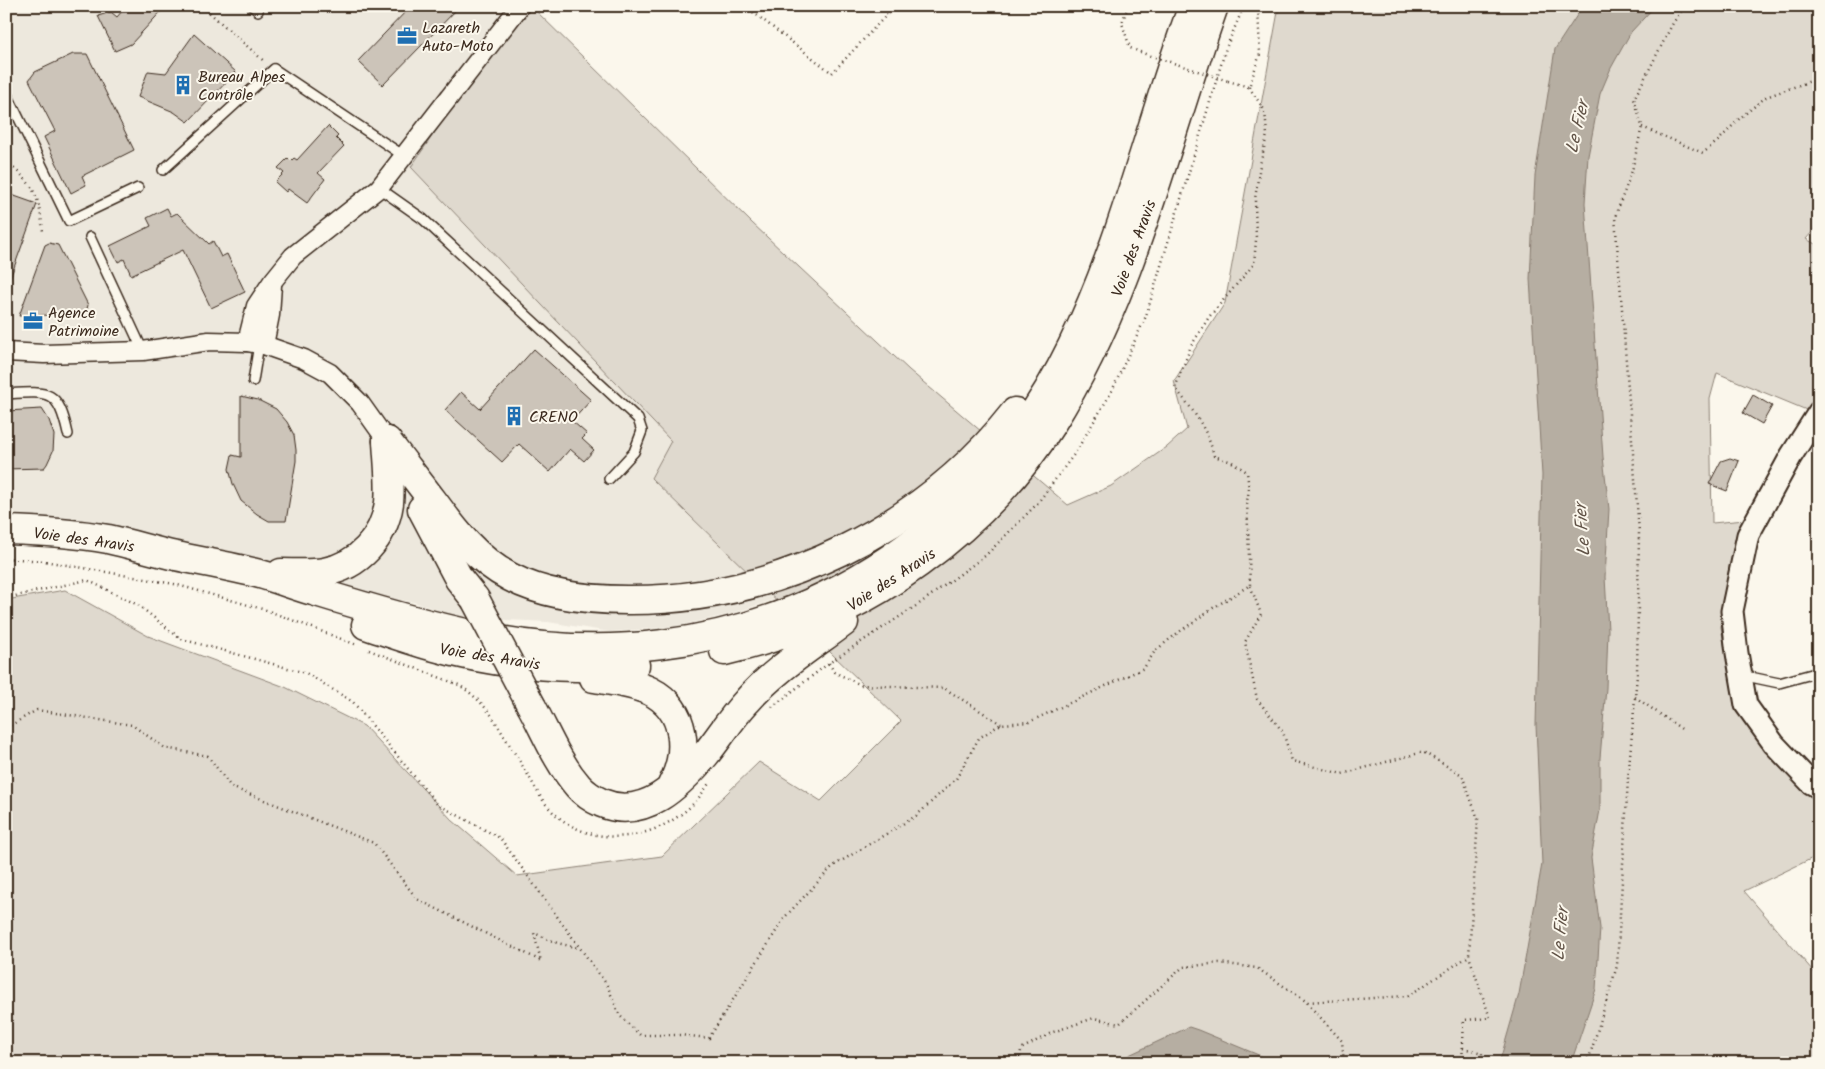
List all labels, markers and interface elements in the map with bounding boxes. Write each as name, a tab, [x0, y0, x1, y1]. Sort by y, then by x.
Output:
place label: Lazareth Auto-Moto	[422, 16, 494, 59]
office icon: Lazareth Auto-Moto	[396, 25, 418, 47]
place label: Bureau Alpes Contrôle	[198, 65, 285, 108]
building icon: Bureau Alpes Contrôle	[172, 74, 194, 96]
water label: Le Fier	[1558, 94, 1599, 156]
street label: Voie des Aravis	[1105, 196, 1164, 300]
place label: Agence Patrimoine	[48, 301, 119, 344]
office icon: Agence Patrimoine	[22, 310, 44, 332]
building icon: CRENO	[503, 405, 525, 427]
place label: CRENO	[529, 405, 578, 430]
water label: Le Fier	[1567, 498, 1600, 557]
street label: Voie des Aravis	[32, 521, 136, 560]
street label: Voie des Aravis	[842, 542, 941, 618]
street label: Voie des Aravis	[438, 637, 542, 678]
water label: Le Fier	[1545, 902, 1579, 962]

